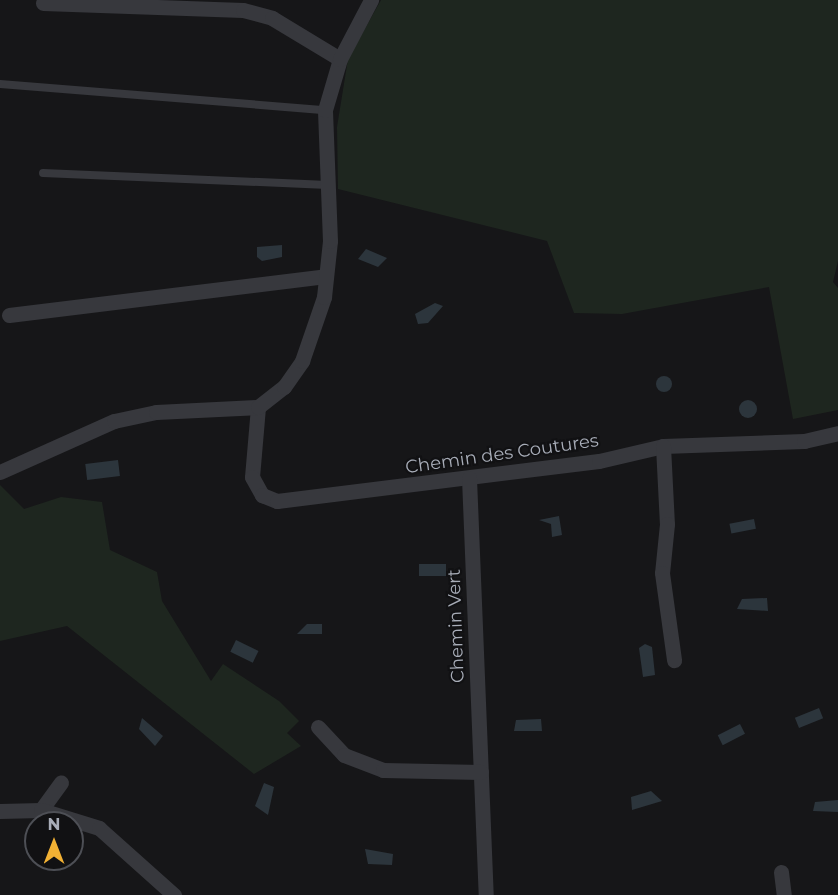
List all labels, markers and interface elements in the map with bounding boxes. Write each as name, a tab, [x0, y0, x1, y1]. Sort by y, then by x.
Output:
street label: Chemin des Coutures	[404, 430, 600, 478]
street label: Chemin Vert	[443, 569, 469, 683]
north arrow	[24, 811, 84, 871]
text: N	[48, 815, 60, 834]

